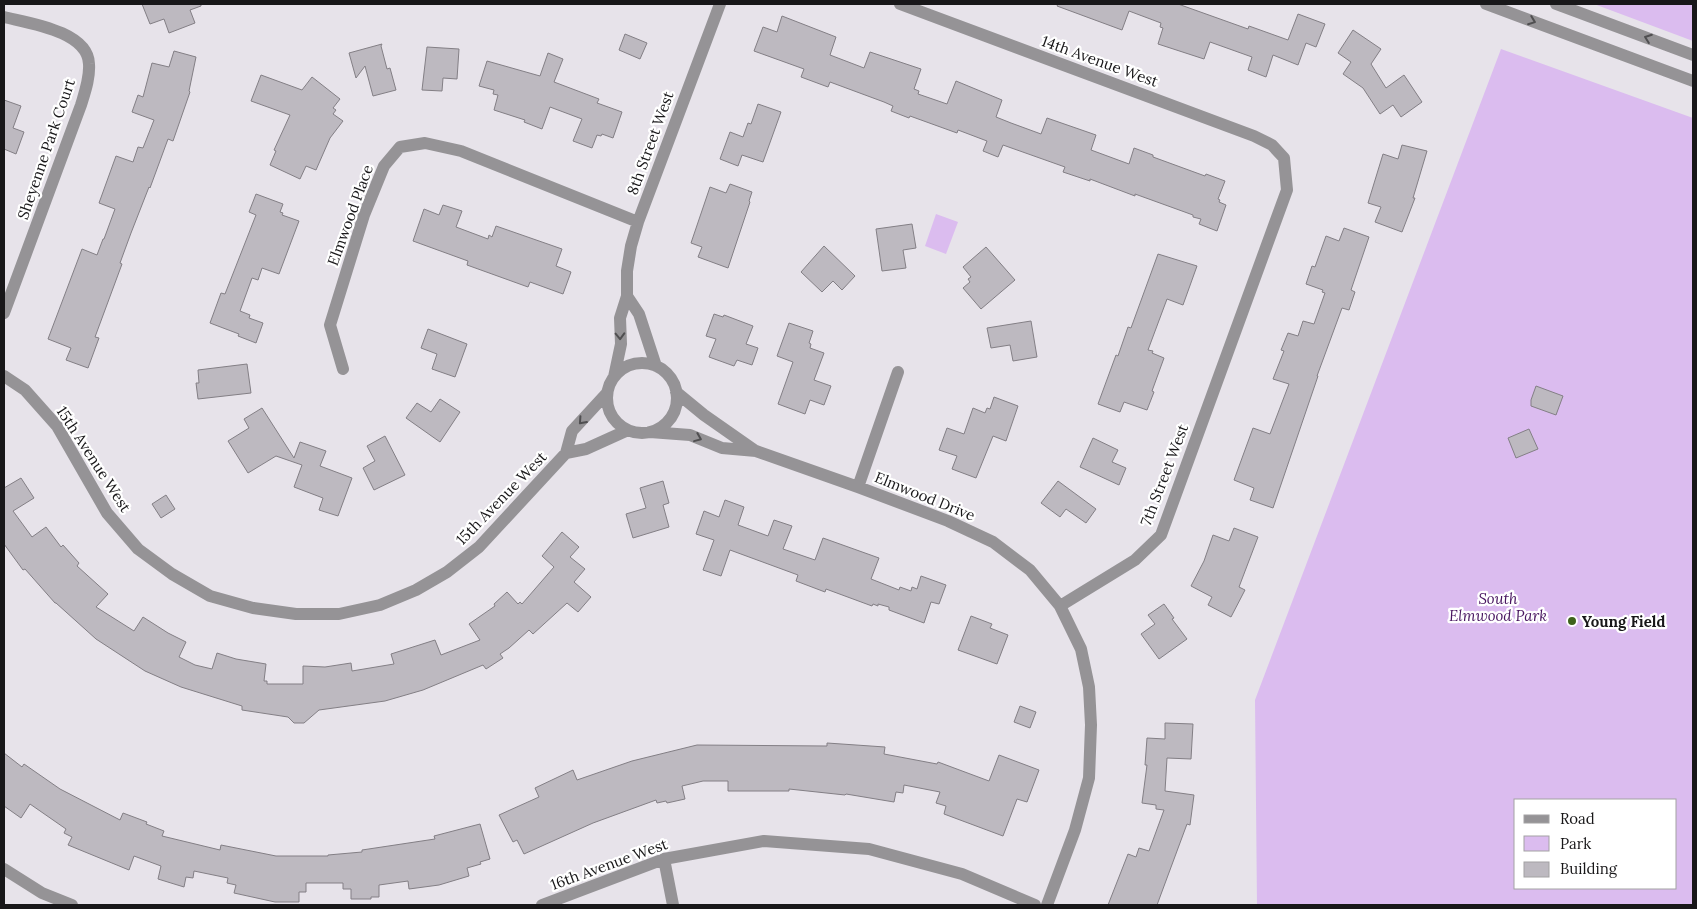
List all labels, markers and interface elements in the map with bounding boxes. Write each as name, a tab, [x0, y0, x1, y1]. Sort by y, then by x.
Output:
one-way arrow	[1527, 15, 1536, 25]
street label: 14th Avenue West	[1039, 31, 1161, 91]
one-way arrow	[1644, 34, 1652, 44]
street label: Sheyenne Park Court	[13, 76, 79, 222]
street label: 8th Street West	[622, 88, 678, 197]
street label: Elmwood Place	[323, 162, 377, 268]
one-way arrow	[615, 332, 626, 340]
street label: 15th Avenue West	[53, 402, 135, 516]
one-way arrow	[579, 415, 588, 424]
street label: 7th Street West	[1136, 421, 1192, 529]
one-way arrow	[693, 432, 702, 443]
street label: 15th Avenue West	[452, 447, 550, 549]
street label: Elmwood Drive	[872, 467, 978, 525]
park label: South Elmwood Park	[1449, 589, 1547, 625]
place label: Young Field	[1582, 612, 1665, 631]
marker: Young Field	[1566, 615, 1578, 627]
legend	[1514, 799, 1677, 889]
text: Road	[1560, 809, 1595, 828]
street label: 16th Avenue West	[548, 834, 670, 894]
text: Park	[1560, 834, 1591, 853]
text: Building	[1560, 859, 1618, 878]

